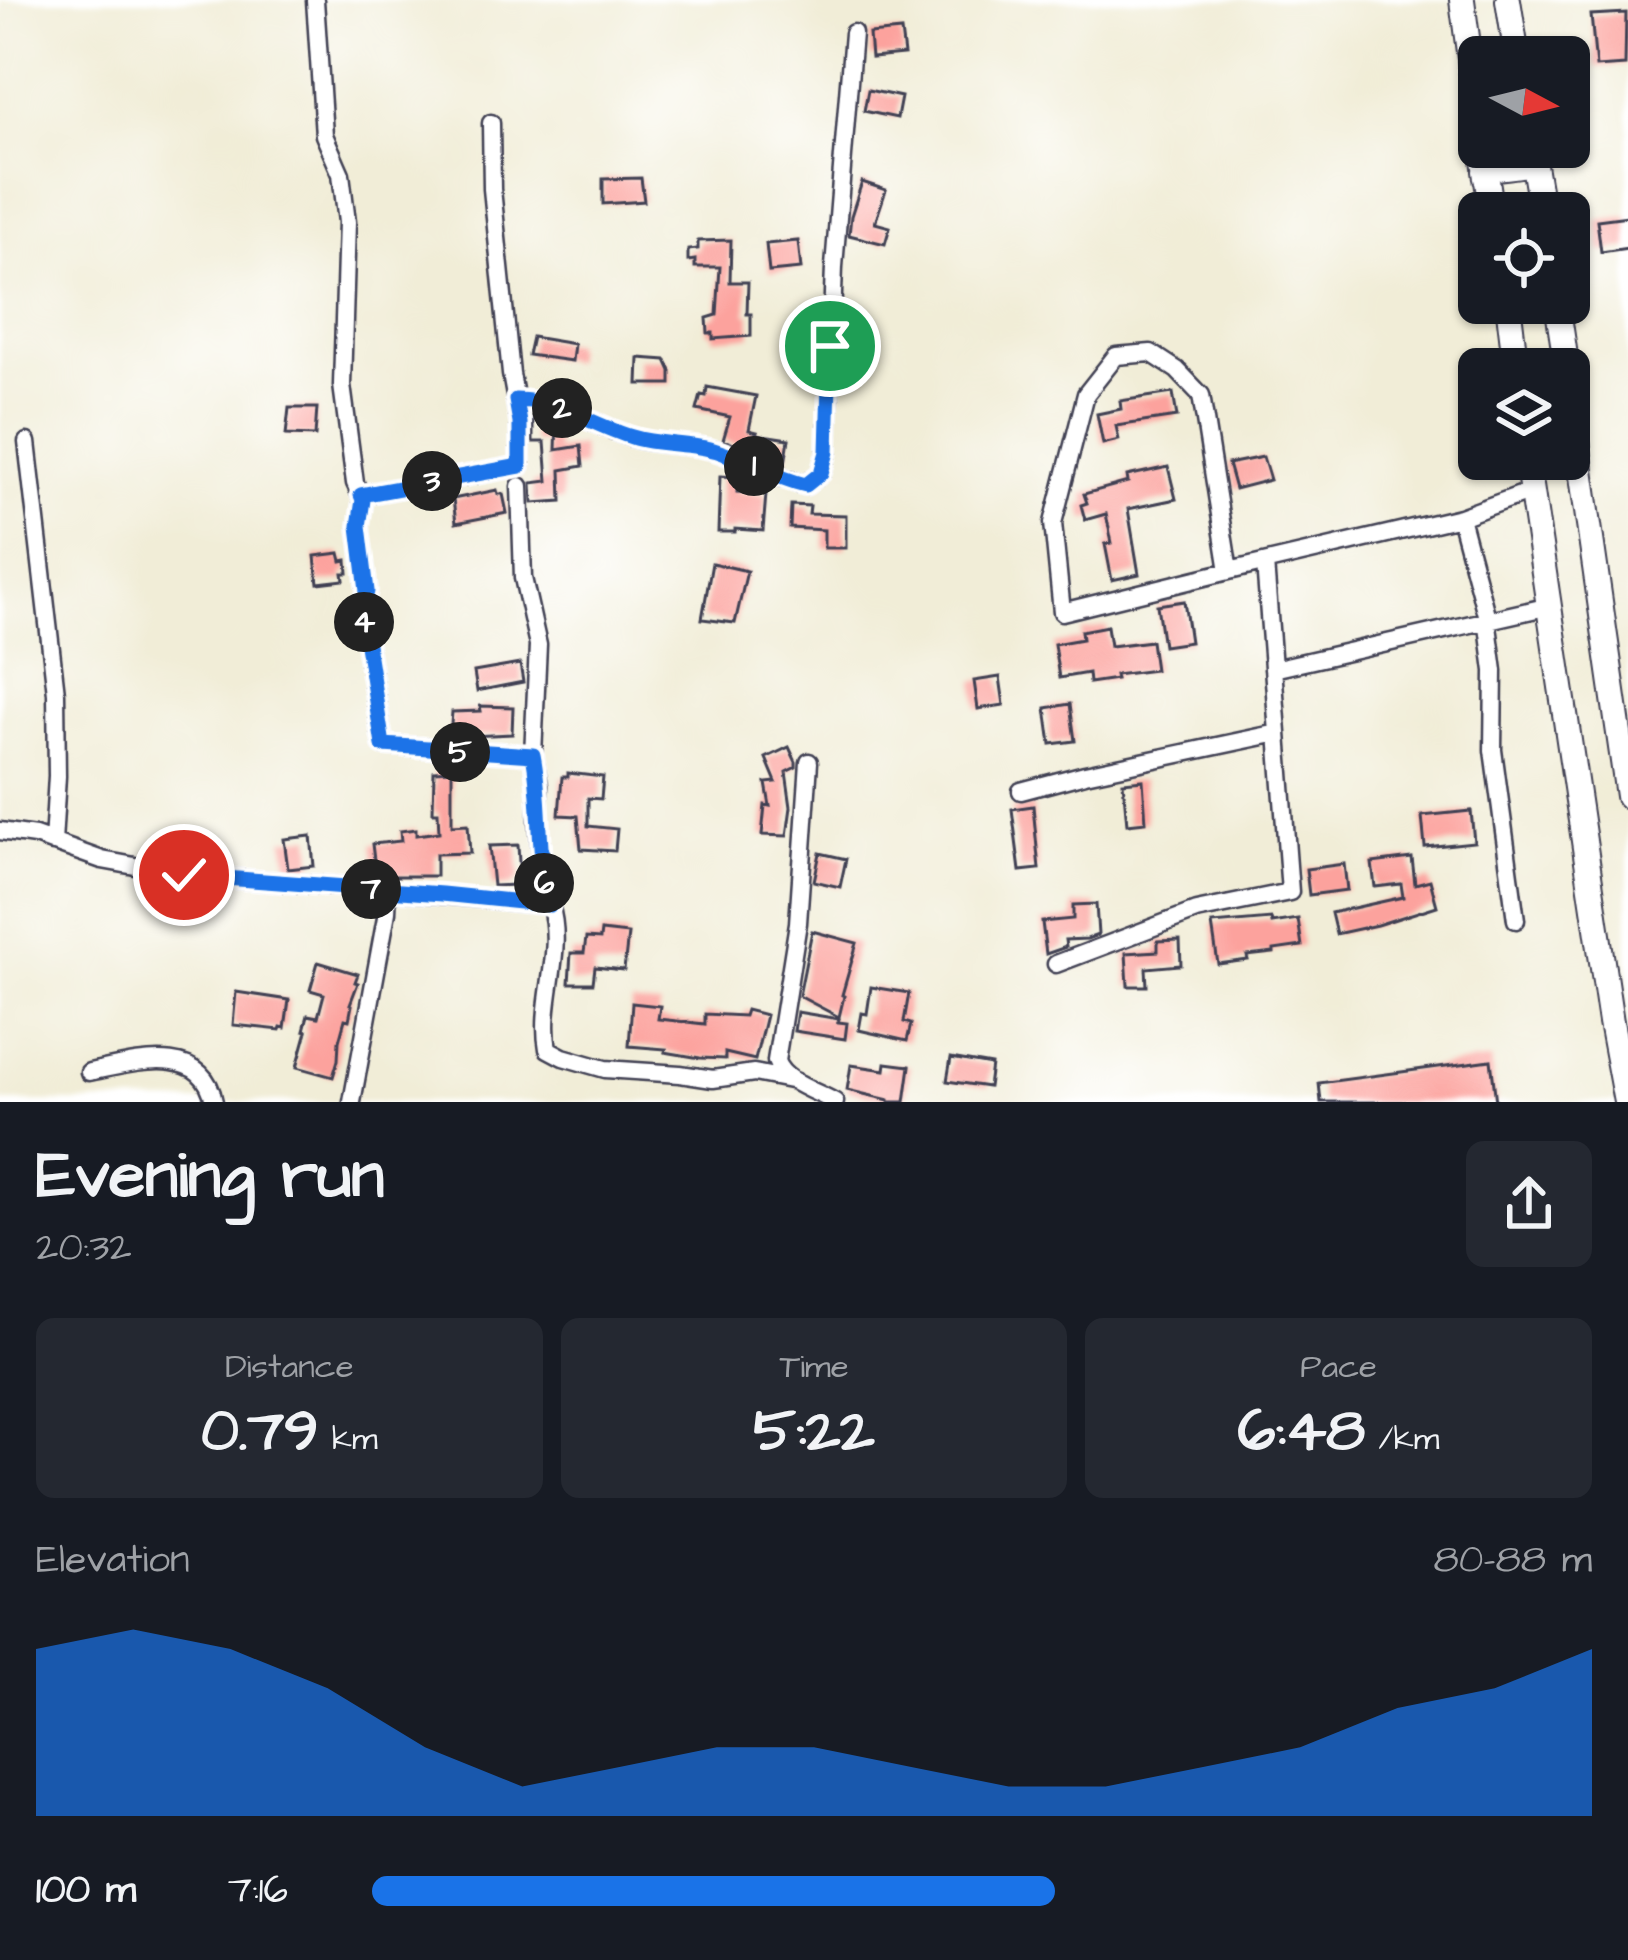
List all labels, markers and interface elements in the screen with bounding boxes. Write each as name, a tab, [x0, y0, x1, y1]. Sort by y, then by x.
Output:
north arrow	[1458, 36, 1590, 168]
map controls	[1458, 36, 1590, 480]
button: locate	[1458, 192, 1590, 324]
pin	[779, 295, 881, 397]
icon: arrive	[797, 313, 863, 379]
button: layers	[1458, 348, 1590, 480]
pin: 2	[532, 378, 592, 438]
text: 2	[553, 385, 571, 431]
pin: 1	[724, 436, 784, 496]
text: 1	[752, 443, 756, 489]
pin: 3	[402, 451, 462, 511]
text: 3	[424, 458, 440, 504]
pin: 4	[334, 592, 394, 652]
text: 4	[353, 599, 375, 645]
pin: 5	[430, 722, 490, 782]
text: 5	[448, 729, 472, 775]
pin	[133, 824, 235, 926]
icon: check	[151, 842, 217, 908]
pin: 6	[514, 853, 574, 913]
pin: 7	[341, 859, 401, 919]
text: 6	[534, 860, 554, 906]
text: 7	[361, 866, 381, 912]
text: Evening run	[36, 1131, 384, 1223]
button: share	[1466, 1141, 1592, 1267]
text: 20:32	[36, 1222, 132, 1276]
text: Distance	[225, 1344, 353, 1390]
text: Time	[779, 1344, 849, 1390]
text: Pace	[1300, 1344, 1377, 1390]
text: 0.79	[201, 1390, 318, 1473]
text: 5:22	[753, 1390, 875, 1473]
text: 6:48	[1238, 1390, 1365, 1473]
text: km	[318, 1416, 378, 1462]
text: /km	[1365, 1416, 1439, 1462]
text: Elevation	[36, 1534, 190, 1588]
text: 80–88 m	[1433, 1534, 1592, 1588]
text: 100 m	[36, 1864, 136, 1918]
text: 7:16	[228, 1864, 288, 1918]

